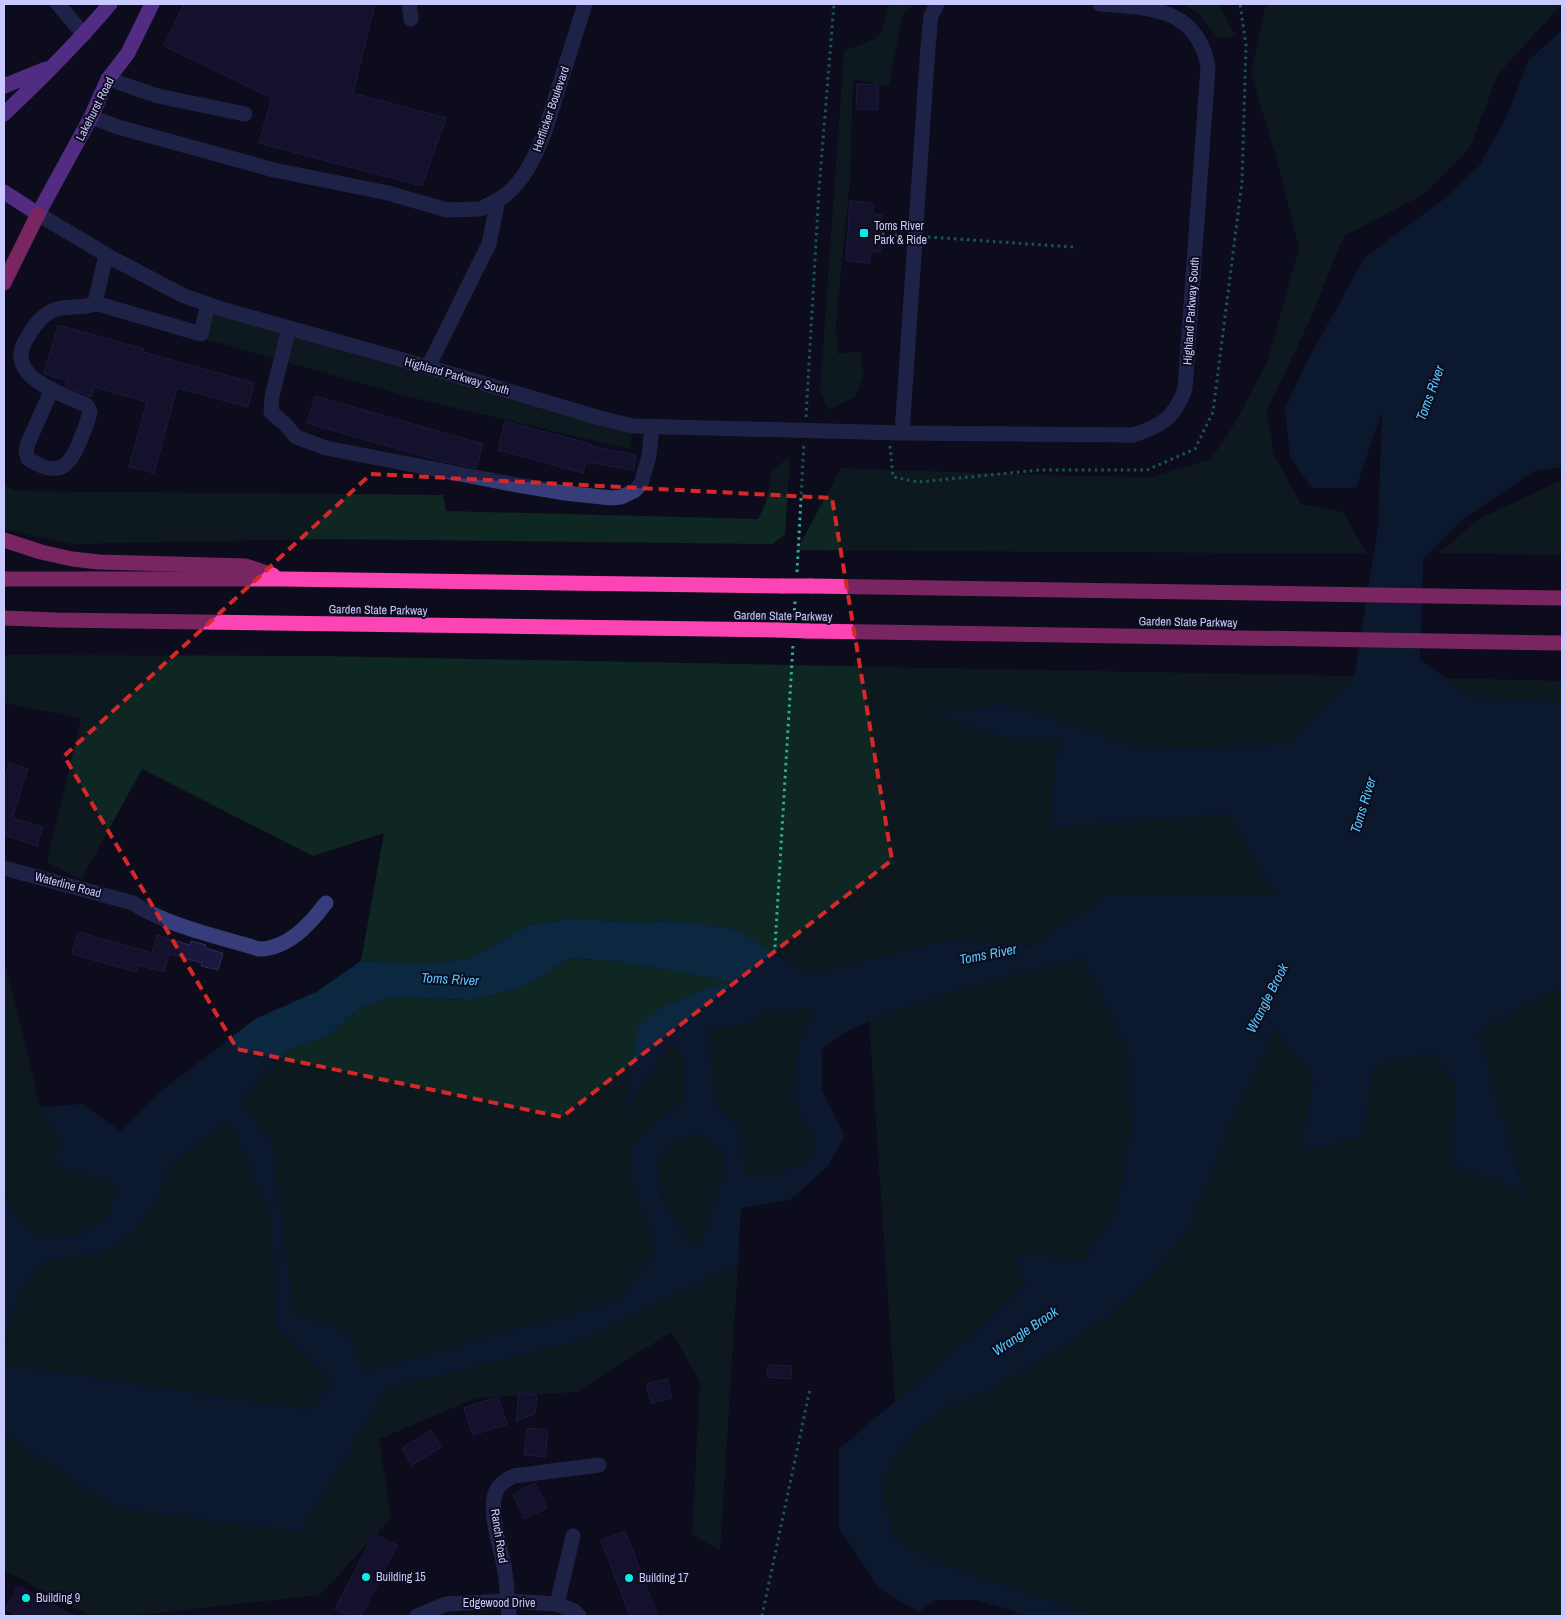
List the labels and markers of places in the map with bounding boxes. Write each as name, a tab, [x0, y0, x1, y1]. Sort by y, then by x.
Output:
place label: Toms River Park & Ride	[874, 218, 927, 248]
marker: Toms River Park & Ride	[858, 227, 870, 239]
place label: Building 15	[376, 1569, 426, 1585]
place label: Building 17	[639, 1570, 689, 1586]
marker: Building 15	[360, 1571, 372, 1583]
marker: Building 17	[623, 1572, 635, 1584]
place label: Building 9	[36, 1590, 80, 1606]
marker: Building 9	[20, 1592, 32, 1604]

